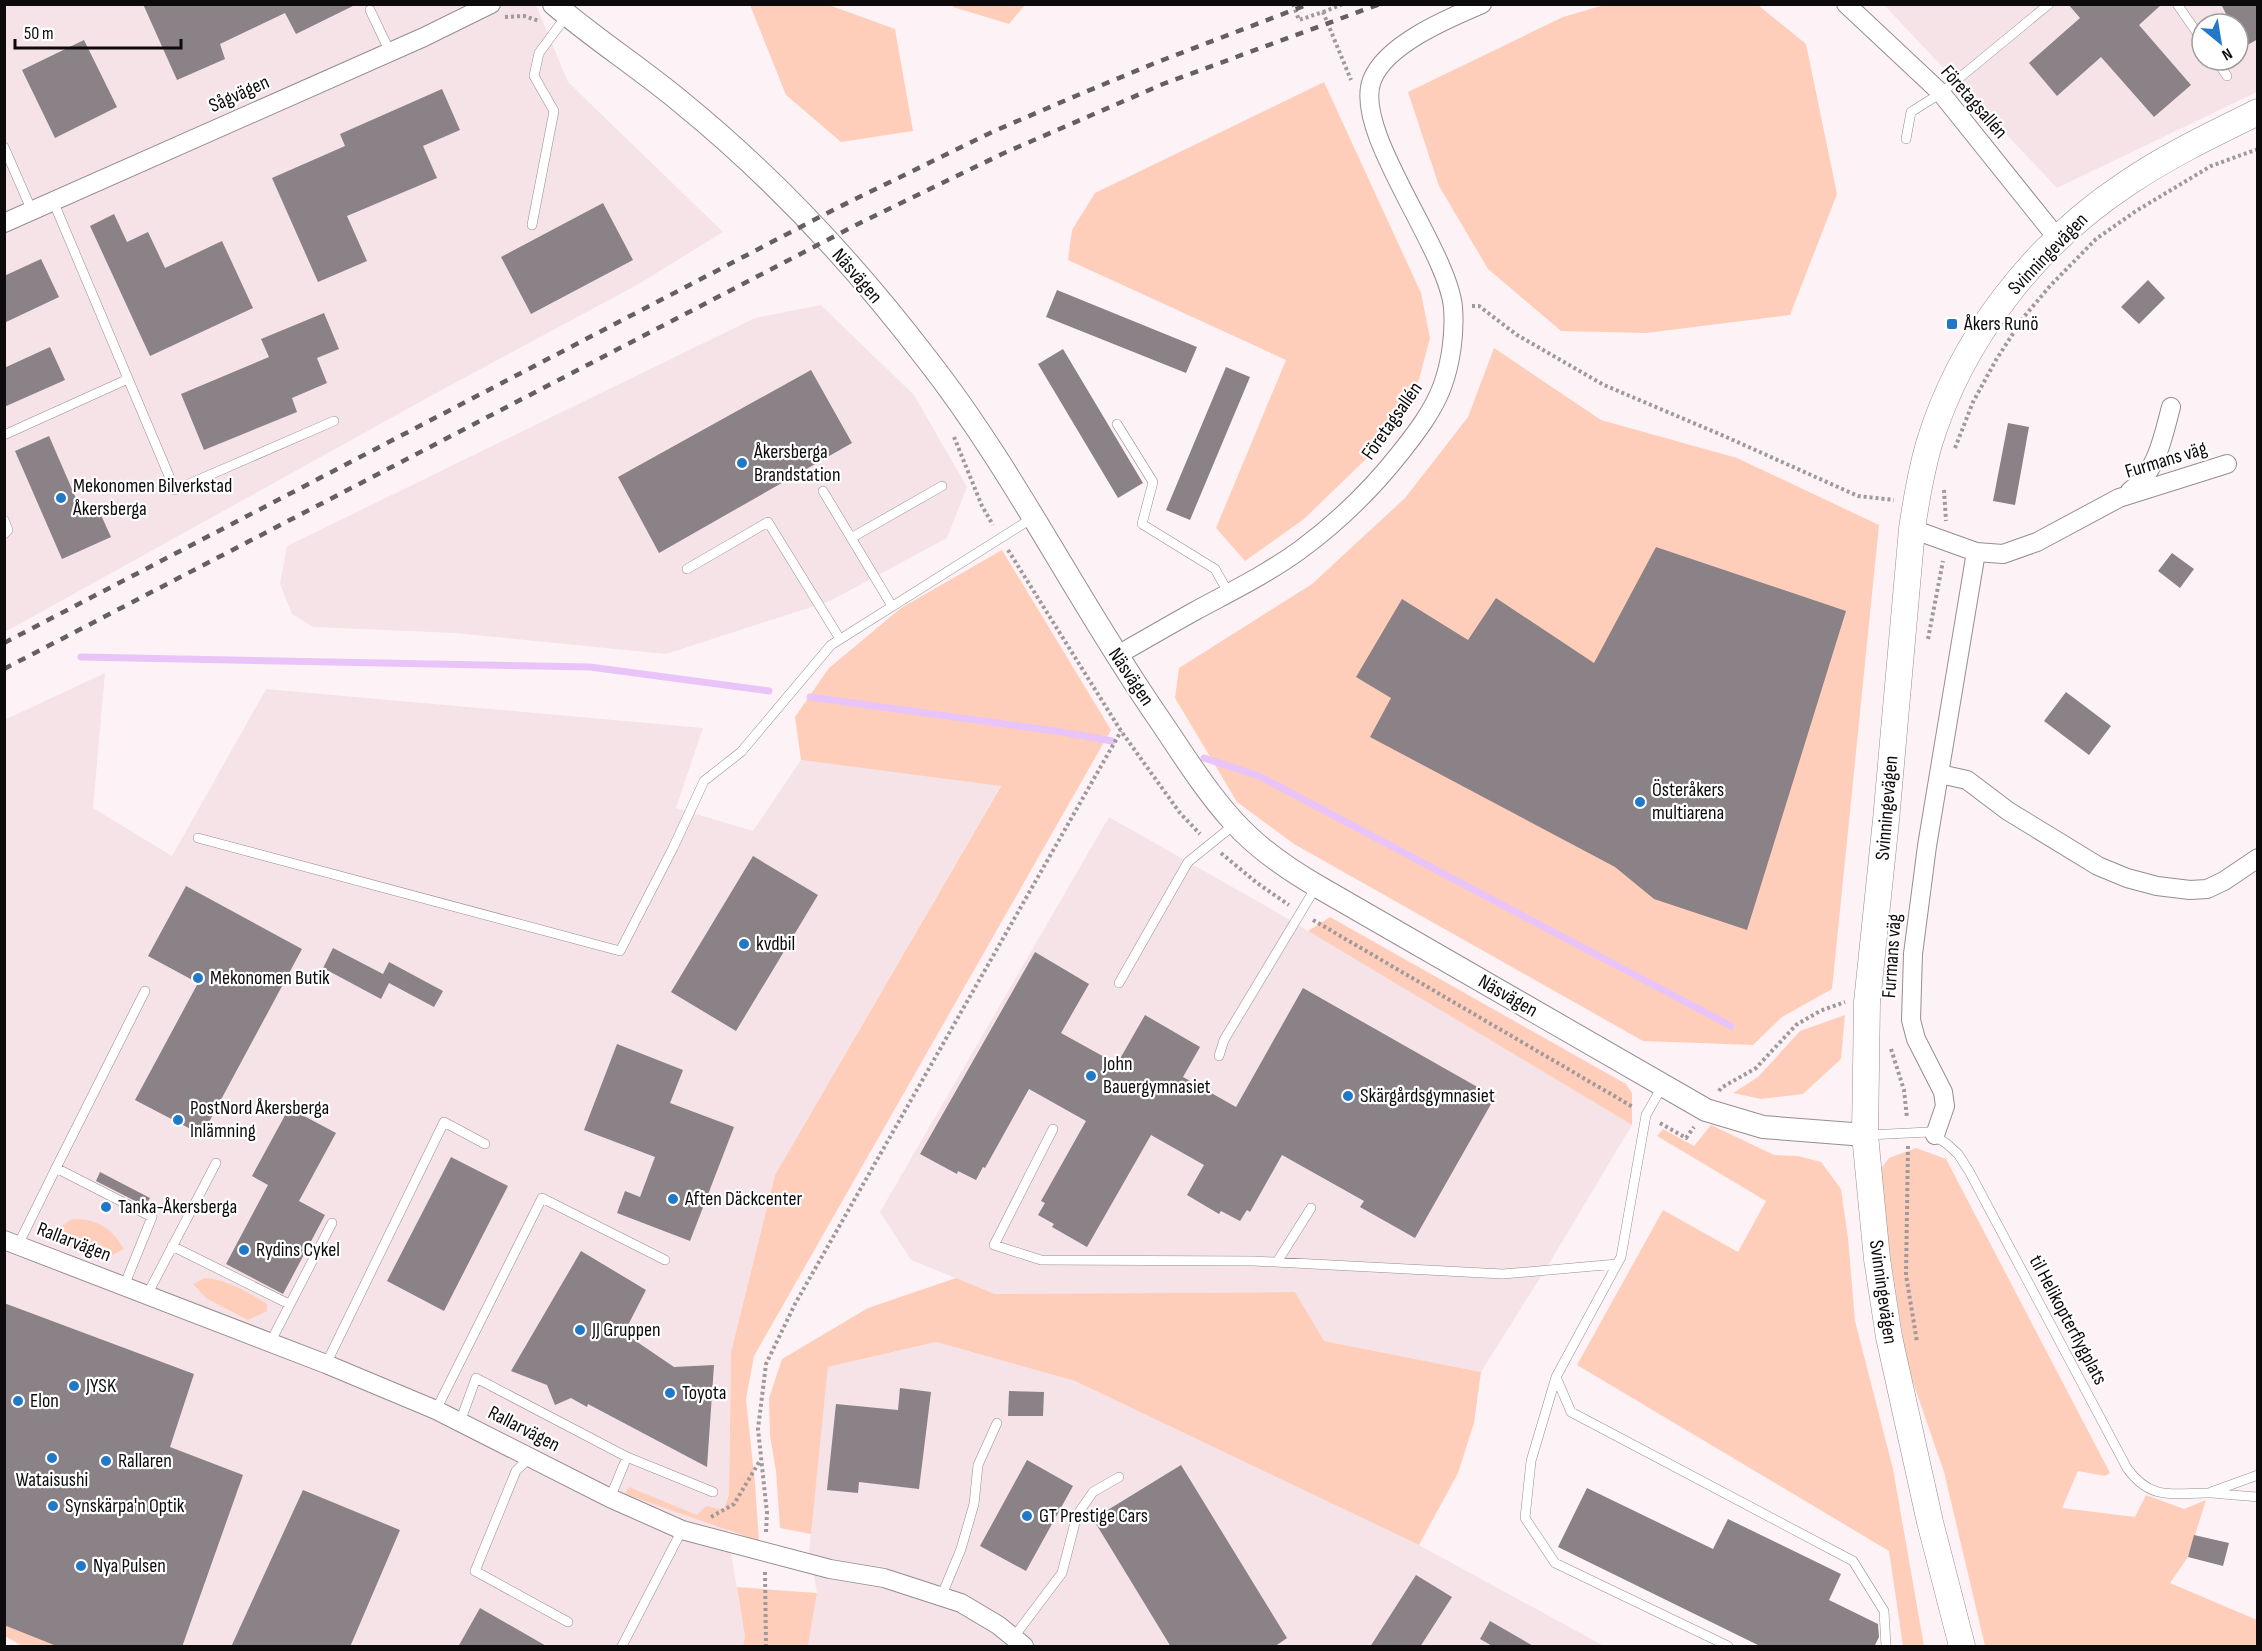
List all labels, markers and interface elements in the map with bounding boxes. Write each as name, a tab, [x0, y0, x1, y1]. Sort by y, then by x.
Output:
scale bar	[15, 12, 182, 50]
north arrow	[2190, 12, 2250, 72]
text: 50 m	[24, 23, 54, 44]
text: N	[2218, 43, 2235, 64]
street label: Företagsallén	[1936, 60, 2012, 144]
street label: Sågvägen	[205, 70, 273, 118]
street label: Svinningevägen	[2003, 208, 2093, 300]
street label: Näsvägen	[827, 244, 887, 308]
place label: Åkers Runö	[1963, 312, 2038, 336]
marker: Åkers Runö	[1945, 317, 1959, 331]
street label: Företagsallén	[1356, 377, 1428, 465]
street label: Furmans väg	[2122, 436, 2210, 484]
place label: Åkersberga Brandstation	[753, 440, 840, 487]
marker: Åkersberga Brandstation	[735, 456, 749, 470]
place label: Mekonomen Bilverkstad Åkersberga	[72, 474, 232, 521]
marker: Mekonomen Bilverkstad Åkersberga	[54, 491, 68, 505]
street label: Näsvägen	[1103, 643, 1159, 711]
street label: Svinningevägen	[1870, 755, 1904, 861]
place label: Österåkers multiarena	[1652, 778, 1724, 825]
marker: Österåkers multiarena	[1633, 795, 1647, 809]
street label: Furmans väg	[1877, 913, 1907, 999]
place label: kvdbil	[756, 932, 795, 956]
marker: kvdbil	[737, 937, 751, 951]
place label: Mekonomen Butik	[210, 966, 330, 990]
street label: Näsvägen	[1474, 969, 1542, 1023]
marker: Mekonomen Butik	[191, 971, 205, 985]
place label: John Bauergymnasiet	[1102, 1052, 1211, 1099]
marker: John Bauergymnasiet	[1084, 1069, 1098, 1083]
place label: Skärgårdsgymnasiet	[1360, 1084, 1495, 1108]
marker: Skärgårdsgymnasiet	[1341, 1089, 1355, 1103]
place label: PostNord Åkersberga Inlämning	[190, 1096, 329, 1143]
marker: PostNord Åkersberga Inlämning	[171, 1113, 185, 1127]
place label: Aften Däckcenter	[684, 1187, 802, 1211]
marker: Aften Däckcenter	[666, 1192, 680, 1206]
place label: Tanka-Åkersberga	[118, 1195, 237, 1219]
marker: Tanka-Åkersberga	[99, 1200, 113, 1214]
street label: Rallarvägen	[34, 1217, 114, 1267]
place label: Rydins Cykel	[256, 1238, 340, 1262]
street label: Svinningevägen	[1864, 1238, 1902, 1346]
marker: Rydins Cykel	[237, 1243, 251, 1257]
street label: til Helikopterflygplats	[2024, 1251, 2112, 1389]
place label: JJ Gruppen	[591, 1318, 661, 1342]
marker: JJ Gruppen	[573, 1323, 587, 1337]
place label: JYSK	[85, 1374, 116, 1398]
marker: JYSK	[67, 1379, 81, 1393]
place label: Toyota	[682, 1381, 727, 1405]
marker: Toyota	[663, 1386, 677, 1400]
place label: Elon	[30, 1389, 59, 1413]
marker: Elon	[11, 1394, 25, 1408]
street label: Rallarvägen	[484, 1401, 564, 1457]
place label: Rallaren	[118, 1449, 172, 1473]
marker: Wataisushi	[45, 1451, 59, 1465]
marker: Rallaren	[99, 1454, 113, 1468]
place label: Wataisushi	[16, 1468, 88, 1492]
place label: Synskärpa'n Optik	[65, 1494, 185, 1518]
marker: Synskärpa'n Optik	[46, 1499, 60, 1513]
place label: GT Prestige Cars	[1039, 1504, 1148, 1528]
marker: GT Prestige Cars	[1020, 1509, 1034, 1523]
place label: Nya Pulsen	[93, 1554, 166, 1578]
marker: Nya Pulsen	[74, 1559, 88, 1573]

